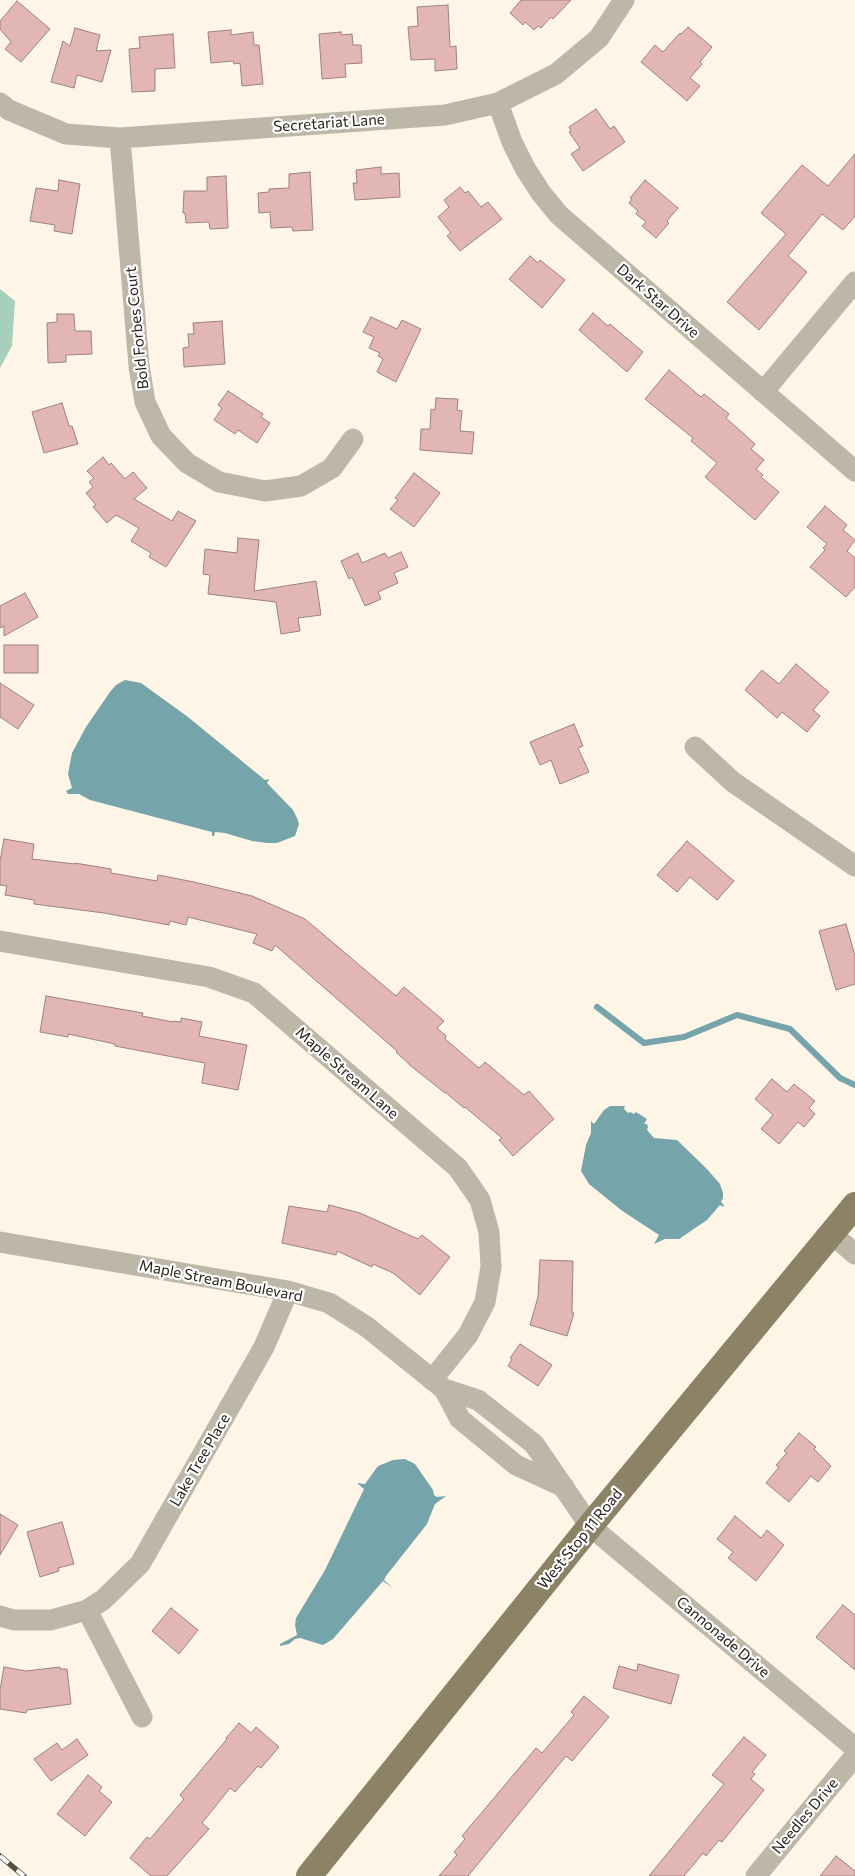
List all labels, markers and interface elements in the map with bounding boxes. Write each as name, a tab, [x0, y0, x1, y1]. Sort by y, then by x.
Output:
street label: Secretariat Lane	[273, 110, 385, 136]
street label: Dark Star Drive	[613, 260, 703, 342]
street label: Bold Forbes Court	[122, 266, 152, 390]
street label: Maple Stream Lane	[292, 1023, 402, 1123]
street label: Maple Stream Boulevard	[138, 1256, 304, 1306]
street label: Lake Tree Place	[166, 1410, 234, 1510]
street label: West Stop 11 Road	[534, 1485, 626, 1593]
street label: Cannonade Drive	[673, 1593, 773, 1681]
street label: Needles Drive	[768, 1774, 842, 1858]

